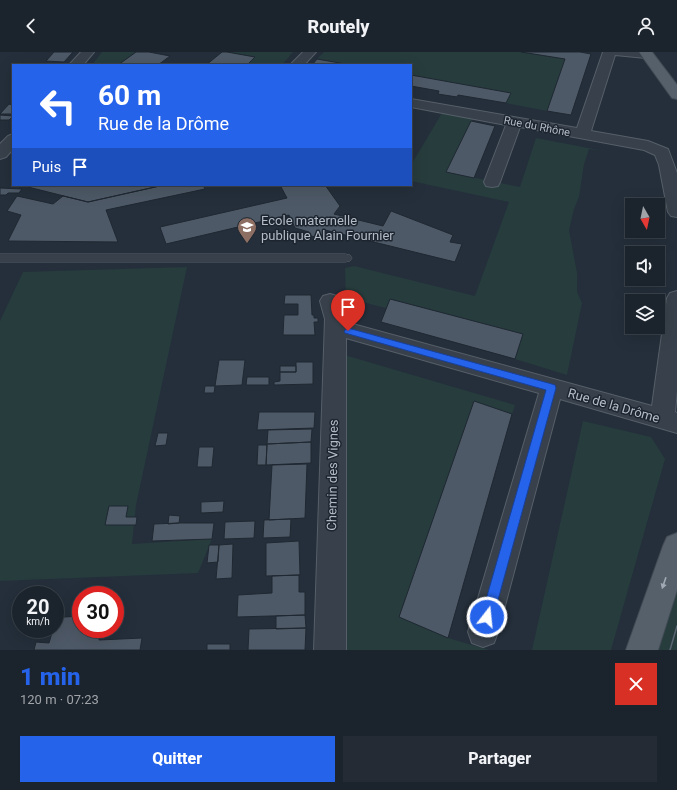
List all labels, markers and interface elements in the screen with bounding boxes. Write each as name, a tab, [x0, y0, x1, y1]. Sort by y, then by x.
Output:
icon: back	[20, 15, 42, 37]
icon: person	[635, 15, 657, 37]
text: Routely	[308, 16, 369, 37]
text: 60 m	[98, 79, 161, 112]
icon: left	[32, 80, 84, 132]
text: Rue de la Drôme	[98, 113, 229, 134]
street label: Rue du Rhône	[503, 114, 571, 139]
icon: arrive	[69, 156, 91, 178]
text: Puis	[32, 158, 61, 176]
north arrow	[625, 198, 665, 238]
map controls	[625, 198, 665, 334]
place label: Ecole maternelle publique Alain Fournier	[261, 213, 394, 243]
school or university icon: Ecole maternelle publique Alain Fournier	[236, 216, 258, 244]
button: sound	[625, 246, 665, 286]
pin	[331, 290, 365, 331]
button: layers	[625, 294, 665, 334]
icon: arrive	[337, 296, 359, 318]
street label: Rue de la Drôme	[566, 385, 662, 426]
street label: Chemin des Vignes	[324, 419, 341, 531]
one-way arrow	[661, 577, 667, 589]
speed limit sign: 30	[72, 586, 124, 638]
text: 20	[27, 595, 49, 619]
position arrow	[466, 596, 508, 638]
text: km/h	[26, 616, 50, 627]
text: 1 min	[20, 663, 81, 691]
button: close	[615, 663, 657, 705]
text: 120 m · 07:23	[20, 692, 99, 707]
button: Quitter	[20, 736, 335, 782]
button: Partager	[343, 736, 657, 782]

